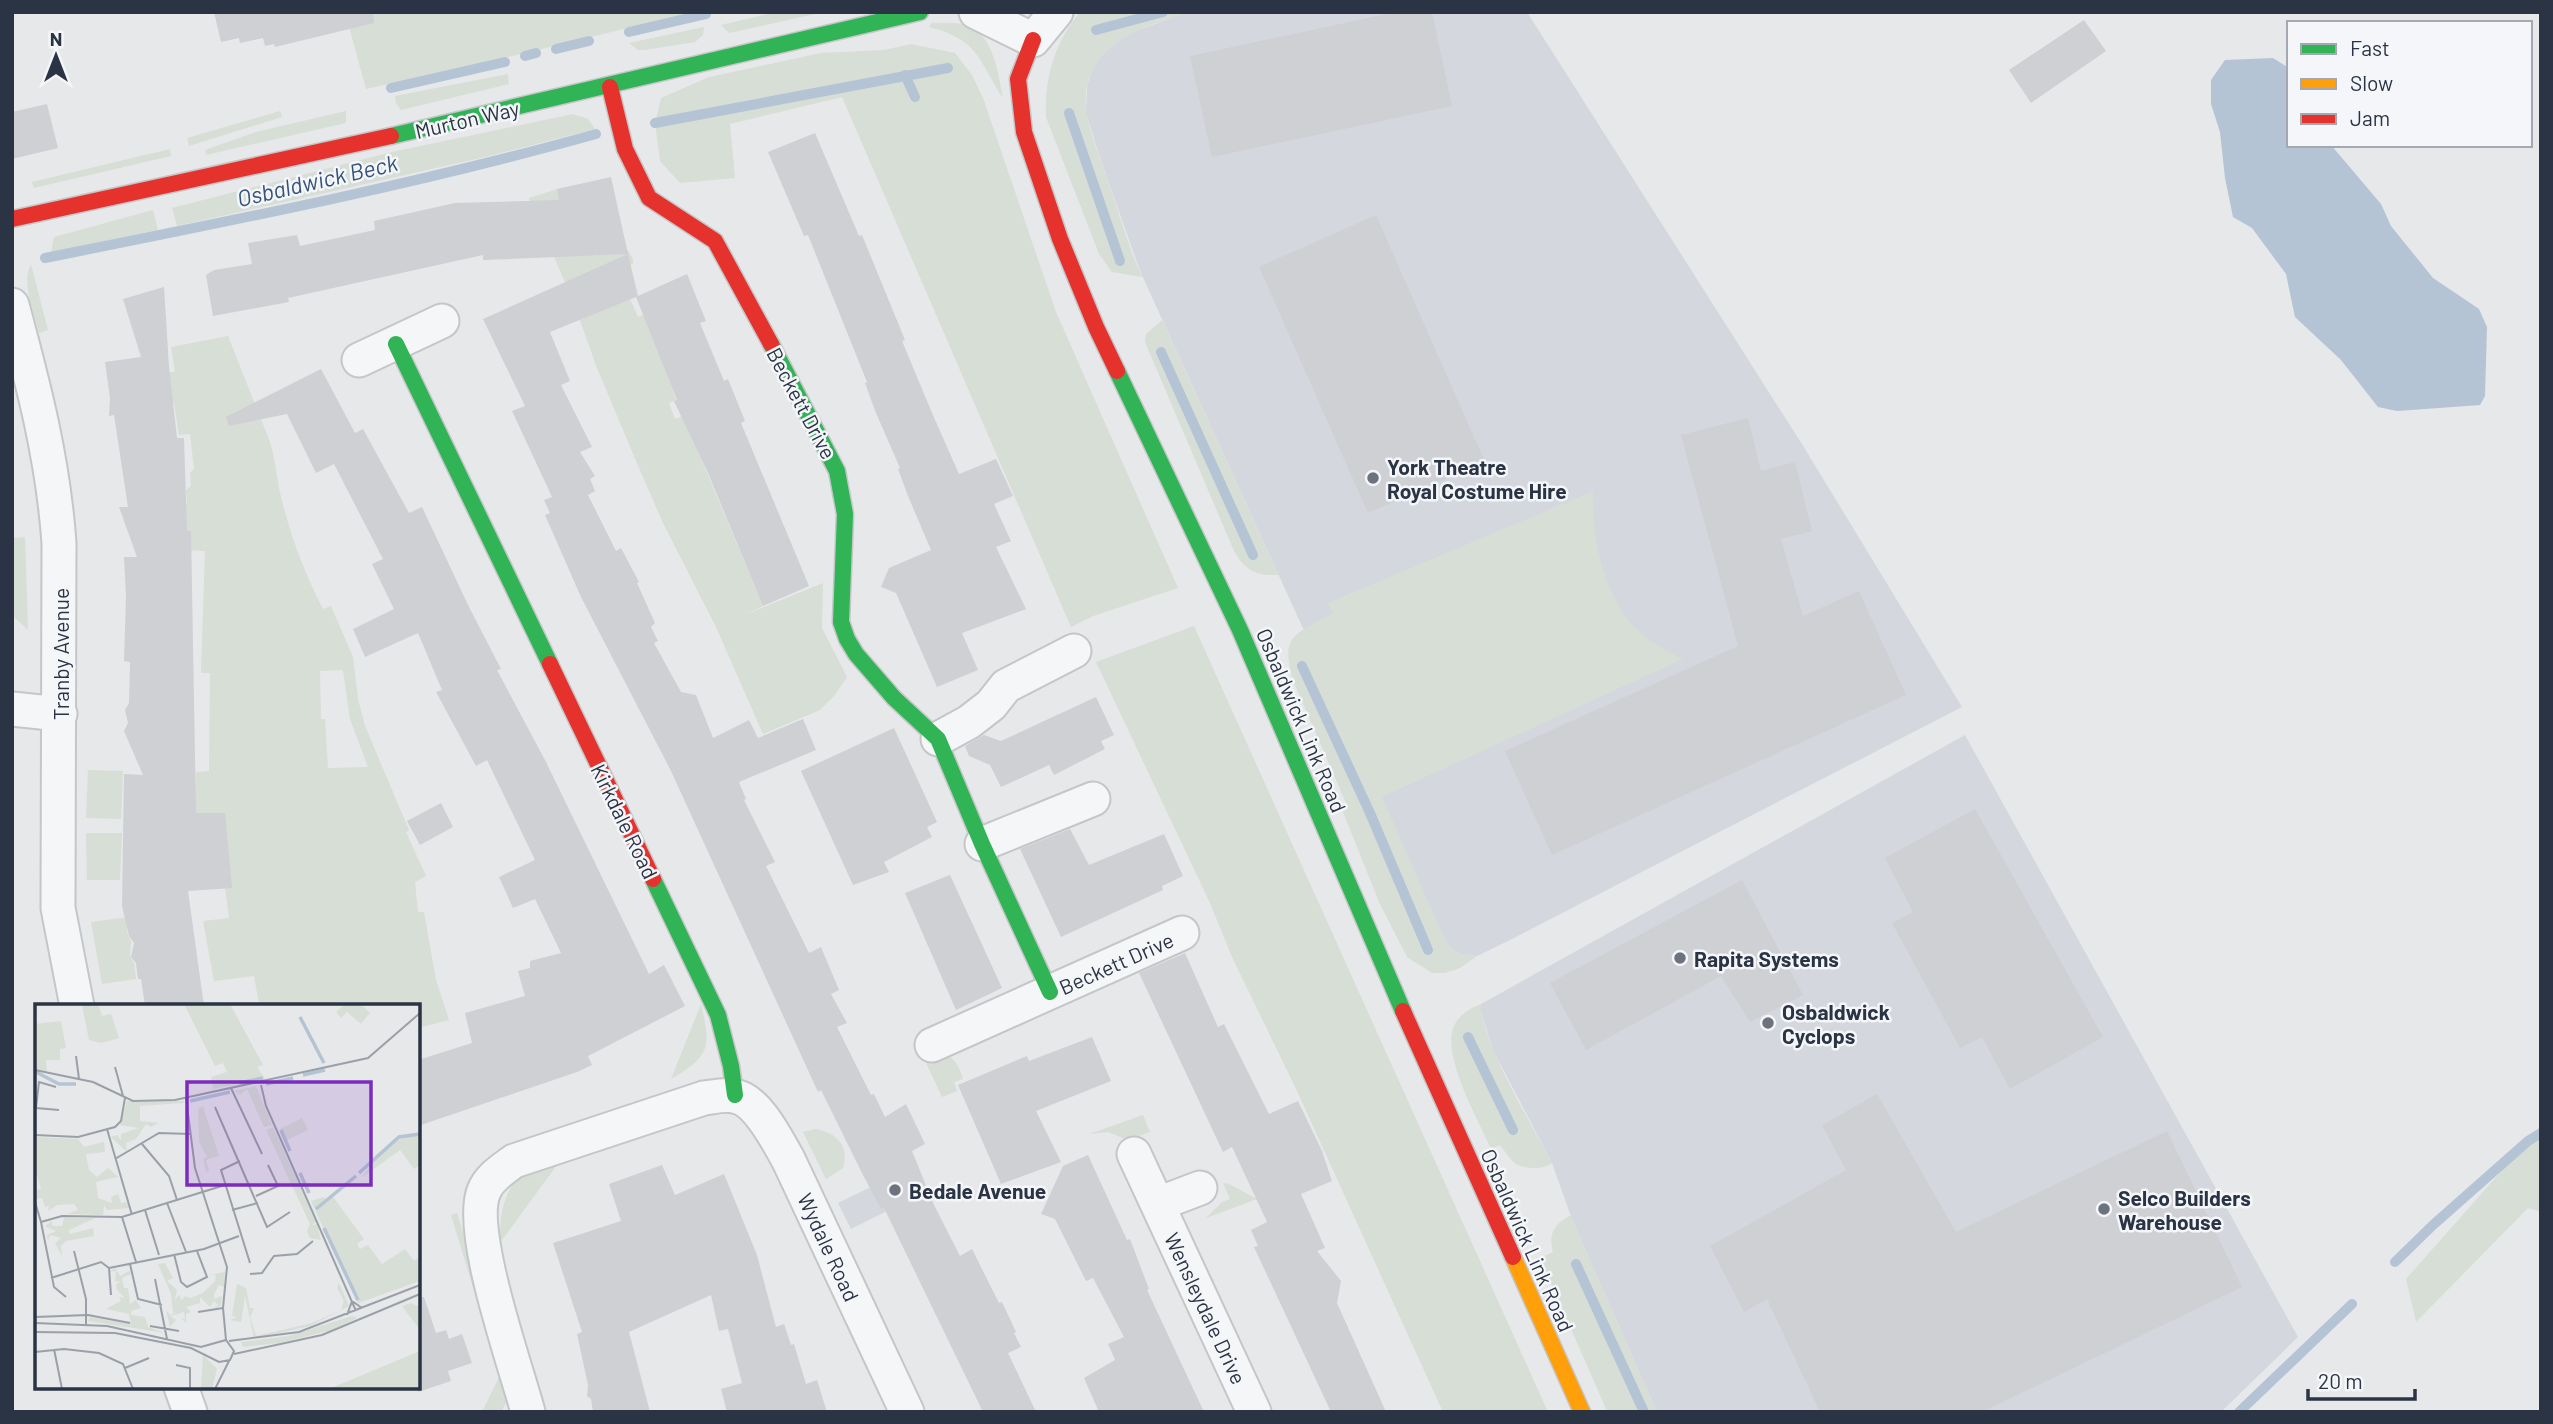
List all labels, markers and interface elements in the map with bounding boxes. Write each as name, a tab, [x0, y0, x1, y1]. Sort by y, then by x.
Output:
north arrow	[21, 21, 91, 91]
legend	[2287, 21, 2532, 147]
text: N	[50, 27, 62, 50]
text: Fast	[2350, 35, 2390, 60]
text: Slow	[2350, 70, 2393, 95]
street label: Murton Way	[412, 95, 522, 143]
text: Jam	[2350, 105, 2390, 130]
water label: Osbaldwick Beck	[234, 148, 400, 212]
street label: Beckett Drive	[762, 343, 842, 463]
place label: York Theatre Royal Costume Hire	[1387, 454, 1567, 503]
marker: York Theatre Royal Costume Hire	[1365, 470, 1381, 486]
street label: Tranby Avenue	[48, 588, 73, 720]
street label: Osbaldwick Link Road	[1252, 624, 1352, 816]
street label: Kirkdale Road	[586, 759, 664, 883]
street label: Beckett Drive	[1055, 927, 1177, 999]
place label: Rapita Systems	[1694, 946, 1839, 971]
marker: Rapita Systems	[1672, 950, 1688, 966]
place label: Osbaldwick Cyclops	[1782, 999, 1890, 1048]
inset map	[35, 1004, 420, 1389]
marker: Osbaldwick Cyclops	[1760, 1015, 1776, 1031]
street label: Osbaldwick Link Road	[1476, 1145, 1580, 1335]
place label: Bedale Avenue	[909, 1178, 1046, 1203]
marker: Bedale Avenue	[887, 1182, 903, 1198]
place label: Selco Builders Warehouse	[2118, 1185, 2251, 1234]
street label: Wydale Road	[793, 1189, 865, 1305]
marker: Selco Builders Warehouse	[2096, 1201, 2112, 1217]
street label: Wensleydale Drive	[1160, 1228, 1252, 1388]
scale bar	[2308, 1358, 2415, 1402]
text: 20 m	[2318, 1368, 2363, 1393]

